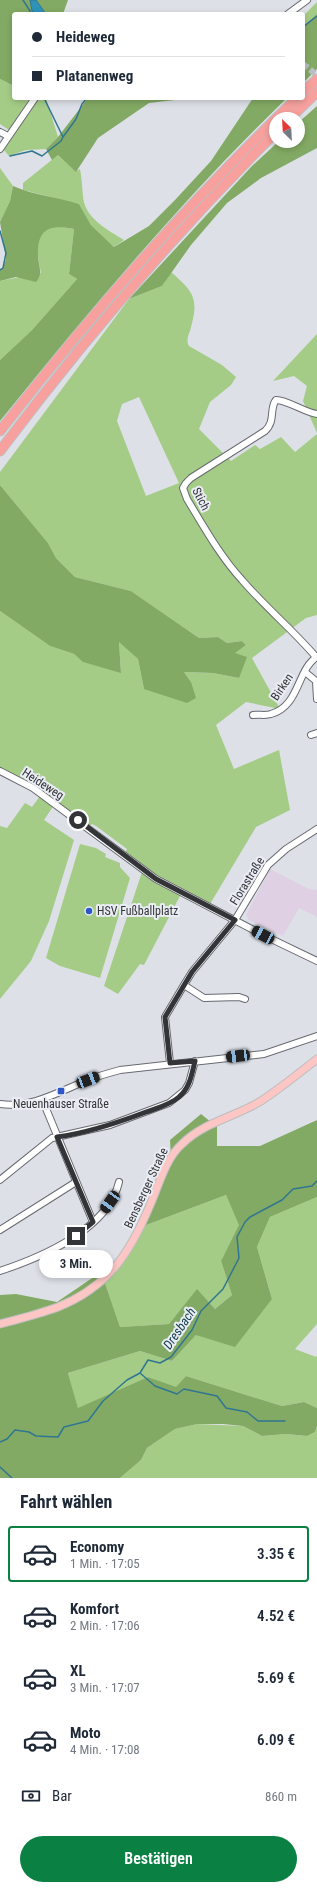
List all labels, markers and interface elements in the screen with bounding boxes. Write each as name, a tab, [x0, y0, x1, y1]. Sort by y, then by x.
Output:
text: Heideweg	[56, 28, 115, 46]
text: Platanenweg	[56, 67, 133, 85]
north arrow	[269, 112, 305, 148]
map controls	[269, 112, 305, 148]
street label: Stich	[189, 485, 213, 513]
street label: Birken	[268, 671, 296, 703]
street label: Heideweg	[20, 765, 66, 803]
route start	[69, 811, 87, 829]
street label: Florastraße	[227, 854, 267, 908]
place label: HSV Fußballplatz	[97, 904, 178, 918]
marker: HSV Fußballplatz	[84, 906, 94, 916]
car	[250, 924, 276, 946]
car	[225, 1049, 251, 1063]
car	[75, 1070, 101, 1090]
marker: Neuenhauser Straße	[56, 1086, 66, 1096]
place label: Neuenhauser Straße	[13, 1097, 109, 1111]
street label: Bensberger Straße	[121, 1145, 171, 1231]
car	[98, 1189, 122, 1215]
route end	[67, 1227, 85, 1245]
callout: 3 Min.	[39, 1250, 113, 1278]
text: 3 Min.	[60, 1256, 92, 1271]
water label: Dresbach	[160, 1305, 199, 1352]
text: Fahrt wählen	[20, 1491, 112, 1512]
icon: car	[22, 1536, 58, 1572]
text: Economy	[70, 1538, 124, 1556]
text: 3.35 €	[257, 1545, 295, 1563]
text: 1 Min. · 17:05	[70, 1556, 140, 1571]
icon: car	[22, 1598, 58, 1634]
text: Komfort	[70, 1600, 119, 1618]
text: 4.52 €	[257, 1607, 295, 1625]
text: 2 Min. · 17:06	[70, 1618, 140, 1633]
icon: car	[22, 1660, 58, 1696]
text: XL	[70, 1662, 86, 1680]
text: 5.69 €	[257, 1669, 295, 1687]
text: 3 Min. · 17:07	[70, 1680, 140, 1695]
icon: car	[22, 1722, 58, 1758]
text: Moto	[70, 1724, 101, 1742]
text: 6.09 €	[257, 1731, 295, 1749]
text: 4 Min. · 17:08	[70, 1742, 140, 1757]
icon: cash	[20, 1785, 42, 1807]
text: Bar	[52, 1787, 72, 1805]
text: 860 m	[265, 1789, 297, 1804]
button: Bestätigen	[20, 1836, 297, 1882]

